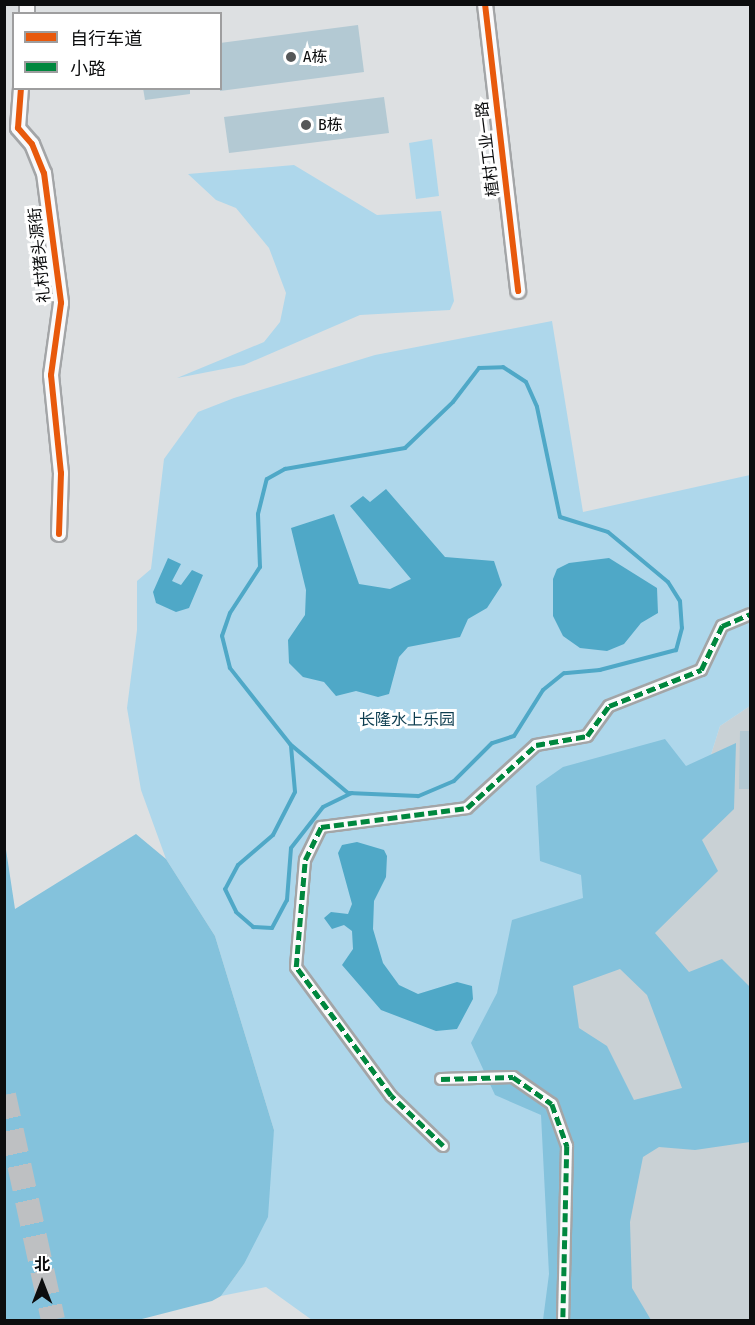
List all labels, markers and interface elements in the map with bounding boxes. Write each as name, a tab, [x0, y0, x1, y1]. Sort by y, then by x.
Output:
legend	[12, 12, 222, 90]
text: 自行车道	[70, 28, 142, 50]
place label: A栋	[303, 47, 327, 67]
marker: A栋	[284, 50, 298, 64]
text: 小路	[70, 58, 106, 80]
street label: 植村工业一路	[473, 100, 503, 198]
place label: B栋	[318, 115, 343, 135]
marker: B栋	[299, 118, 313, 132]
street label: 礼村猪头源街	[25, 206, 55, 304]
park label: 长隆水上乐园	[359, 710, 455, 730]
north arrow	[12, 1253, 72, 1313]
text: 北	[34, 1255, 50, 1274]

